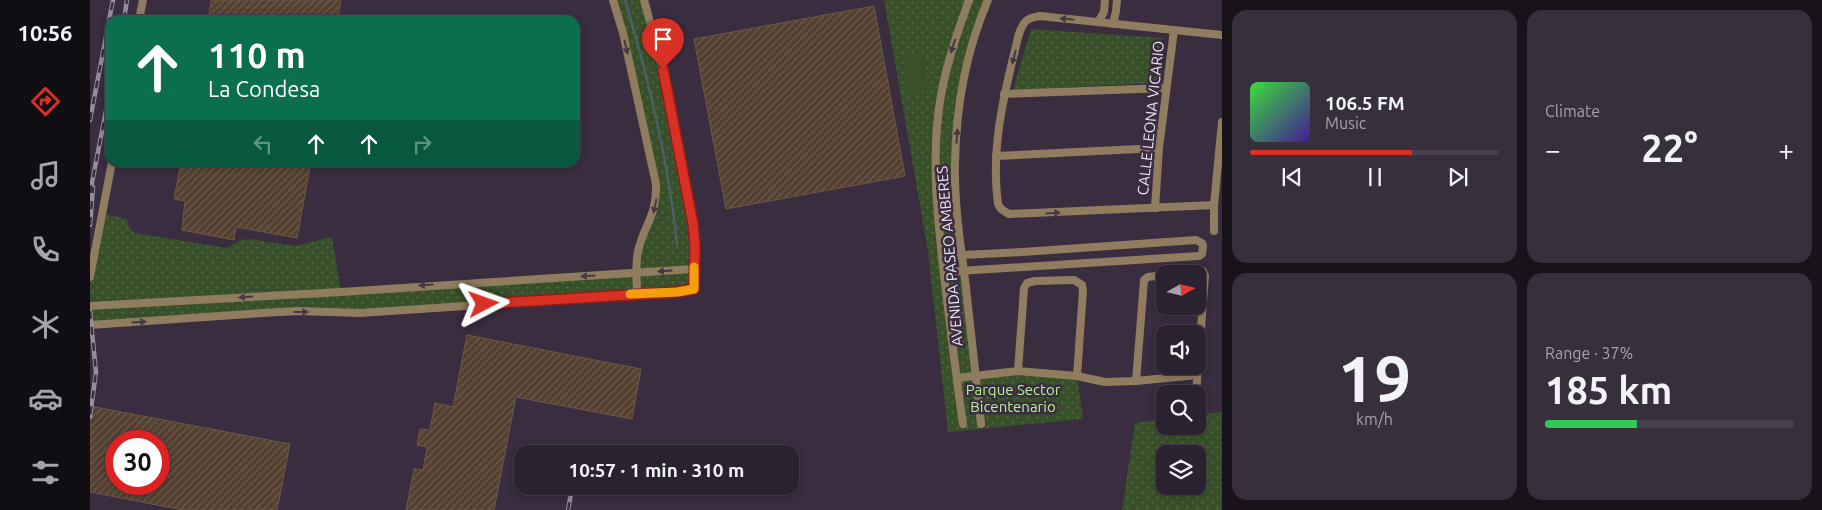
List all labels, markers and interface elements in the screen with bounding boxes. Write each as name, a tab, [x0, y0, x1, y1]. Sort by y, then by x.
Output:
one-way arrow	[1058, 15, 1074, 23]
pin	[642, 18, 684, 69]
text: 10:56	[17, 20, 73, 45]
icon: arrive	[649, 25, 677, 53]
icon: ahead	[125, 35, 190, 100]
text: 110 m	[208, 35, 306, 75]
one-way arrow	[622, 39, 630, 54]
one-way arrow	[949, 39, 957, 54]
street label: CALLE LEONA VICARIO	[1134, 40, 1167, 196]
one-way arrow	[1009, 50, 1017, 65]
text: La Condesa	[208, 76, 320, 101]
icon: directions	[28, 84, 63, 119]
text: 106.5 FM	[1325, 92, 1405, 114]
text: Climate	[1545, 102, 1600, 120]
text: Music	[1325, 114, 1366, 132]
text: 22°	[1641, 127, 1698, 169]
one-way arrow	[953, 128, 961, 144]
icon: left	[249, 130, 277, 158]
icon: ahead	[302, 130, 330, 158]
icon: ahead	[355, 130, 383, 158]
icon: right	[408, 130, 436, 158]
text: −	[1545, 134, 1561, 165]
text: +	[1778, 134, 1794, 165]
icon: music	[28, 158, 63, 193]
icon: previous	[1278, 163, 1306, 191]
icon: pause	[1361, 163, 1389, 191]
icon: next	[1444, 163, 1472, 191]
street label: AVENIDA PASEO AMBERES	[933, 165, 966, 347]
one-way arrow	[651, 198, 659, 213]
one-way arrow	[1045, 209, 1061, 217]
icon: phone	[28, 232, 63, 267]
north arrow	[1156, 265, 1206, 315]
map controls	[1156, 265, 1206, 495]
one-way arrow	[657, 267, 673, 275]
one-way arrow	[580, 272, 596, 280]
position arrow	[457, 277, 509, 329]
one-way arrow	[418, 282, 434, 290]
one-way arrow	[238, 293, 254, 301]
icon: climate	[28, 307, 63, 342]
one-way arrow	[293, 308, 309, 316]
one-way arrow	[131, 317, 147, 325]
button: sound	[1156, 325, 1206, 375]
text: 19	[1338, 341, 1411, 414]
text: Range · 37%	[1545, 344, 1633, 362]
text: 185 km	[1545, 369, 1672, 411]
icon: car	[28, 381, 63, 416]
park label: Parque Sector Bicentenario	[966, 381, 1061, 415]
button: search	[1156, 385, 1206, 435]
text: km/h	[1356, 410, 1393, 428]
speed limit sign: 30	[105, 430, 170, 495]
button: layers	[1156, 445, 1206, 495]
icon: filters	[28, 455, 63, 490]
text: 10:57 · 1 min · 310 m	[569, 459, 744, 481]

